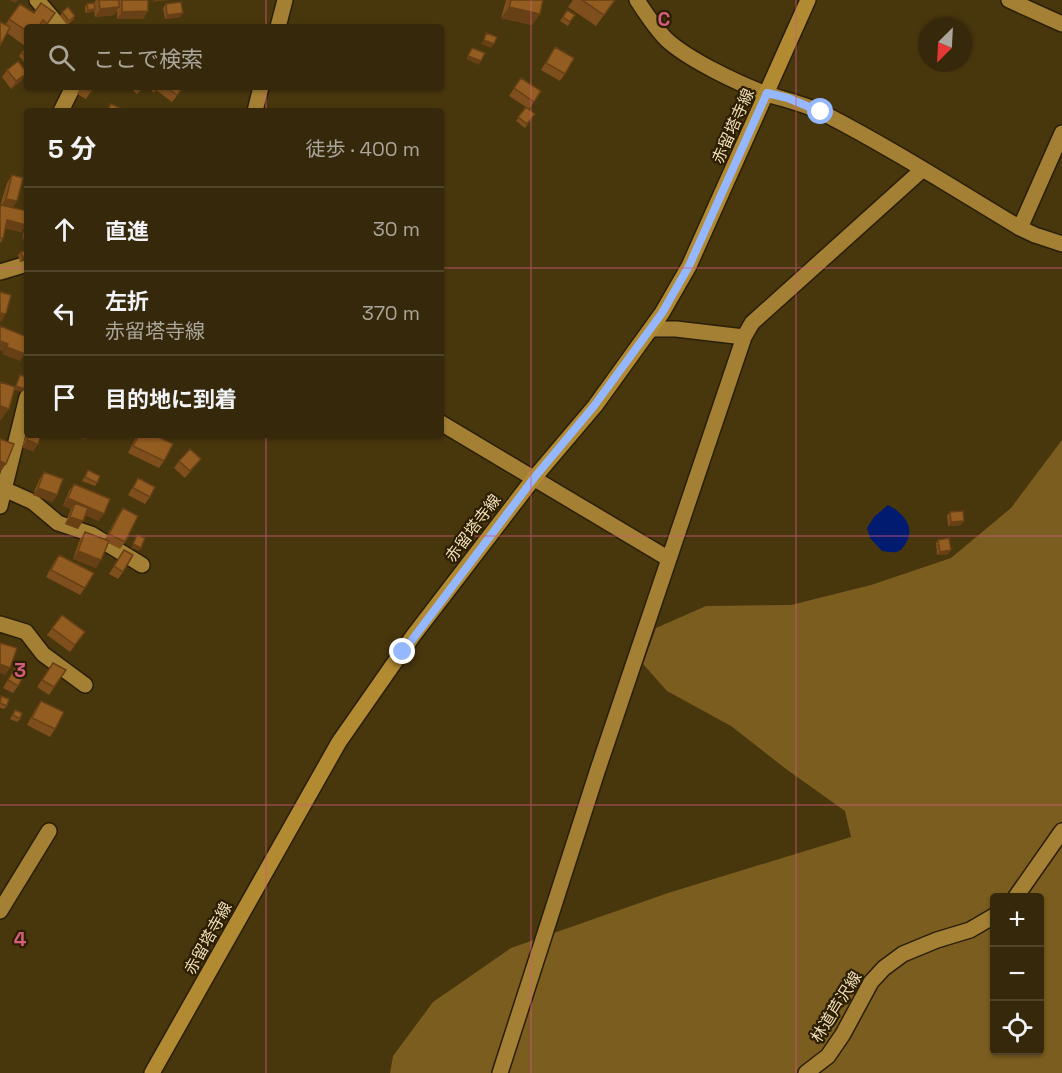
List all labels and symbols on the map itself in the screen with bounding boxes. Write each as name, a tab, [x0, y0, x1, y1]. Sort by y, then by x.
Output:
text: C	[658, 6, 671, 32]
north arrow	[918, 18, 972, 72]
street label: 赤留塔寺線	[707, 85, 759, 167]
route start	[807, 98, 833, 124]
street label: 赤留塔寺線	[441, 490, 505, 566]
route end	[389, 638, 415, 664]
text: 3	[14, 657, 26, 683]
street label: 赤留塔寺線	[179, 898, 237, 978]
text: 4	[14, 926, 27, 952]
street label: 林道芦沢線	[806, 968, 866, 1046]

